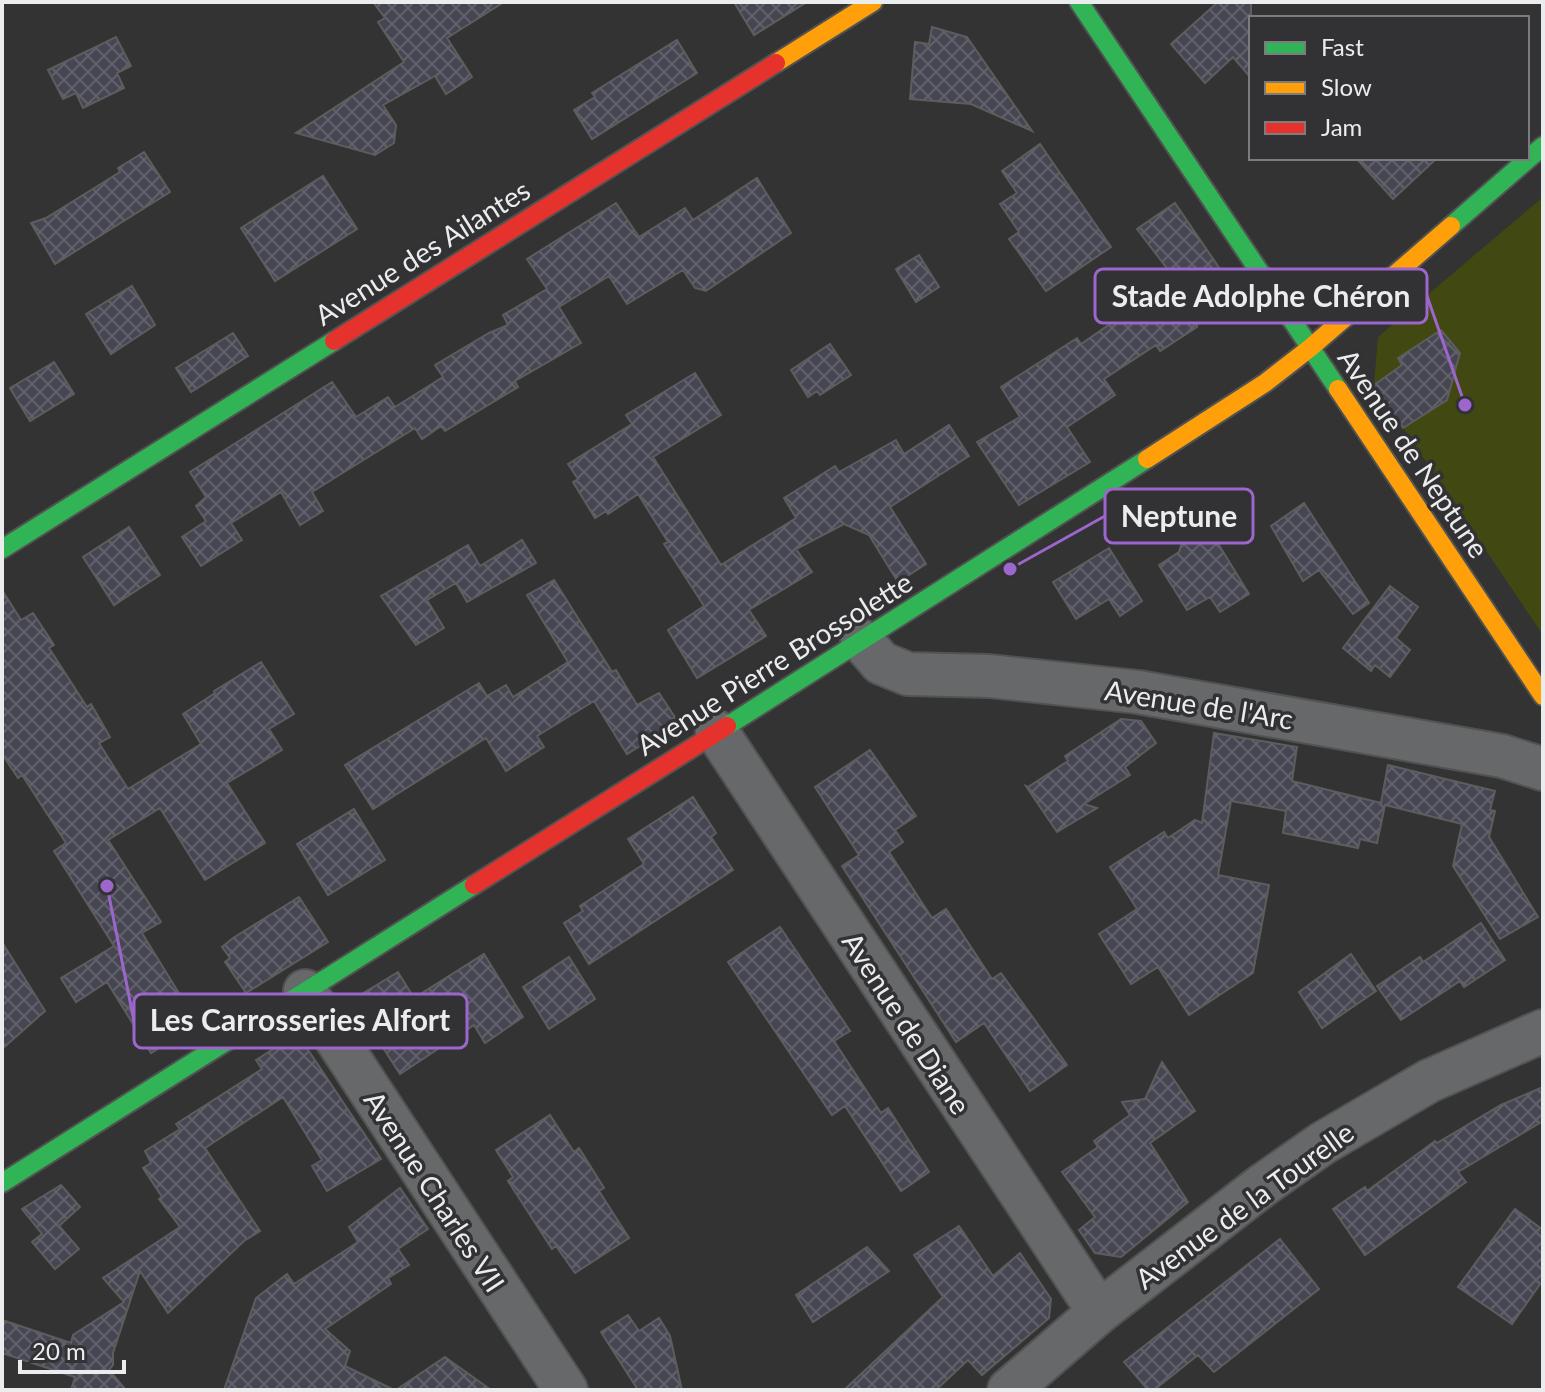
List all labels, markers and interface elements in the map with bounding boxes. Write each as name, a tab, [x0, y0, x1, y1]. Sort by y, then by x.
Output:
legend	[1249, 16, 1529, 160]
text: Fast	[1321, 32, 1364, 61]
text: Slow	[1321, 72, 1372, 101]
text: Jam	[1321, 112, 1362, 141]
street label: Avenue des Ailantes	[308, 172, 536, 332]
callout: Stade Adolphe Chéron	[1095, 269, 1427, 323]
text: Stade Adolphe Chéron	[1112, 277, 1410, 313]
street label: Avenue de Neptune	[1331, 342, 1497, 564]
callout: Neptune	[1105, 489, 1253, 543]
text: Neptune	[1121, 497, 1237, 533]
street label: Avenue Pierre Brossolette	[630, 564, 918, 762]
street label: Avenue de l'Arc	[1102, 672, 1296, 736]
street label: Avenue de Diane	[836, 926, 978, 1120]
callout: Les Carrosseries Alfort	[134, 994, 467, 1048]
text: Les Carrosseries Alfort	[150, 1001, 450, 1037]
street label: Avenue Charles VII	[357, 1084, 513, 1298]
street label: Avenue de la Tourelle	[1128, 1114, 1360, 1296]
scale bar	[20, 1324, 124, 1374]
text: 20 m	[32, 1336, 86, 1365]

